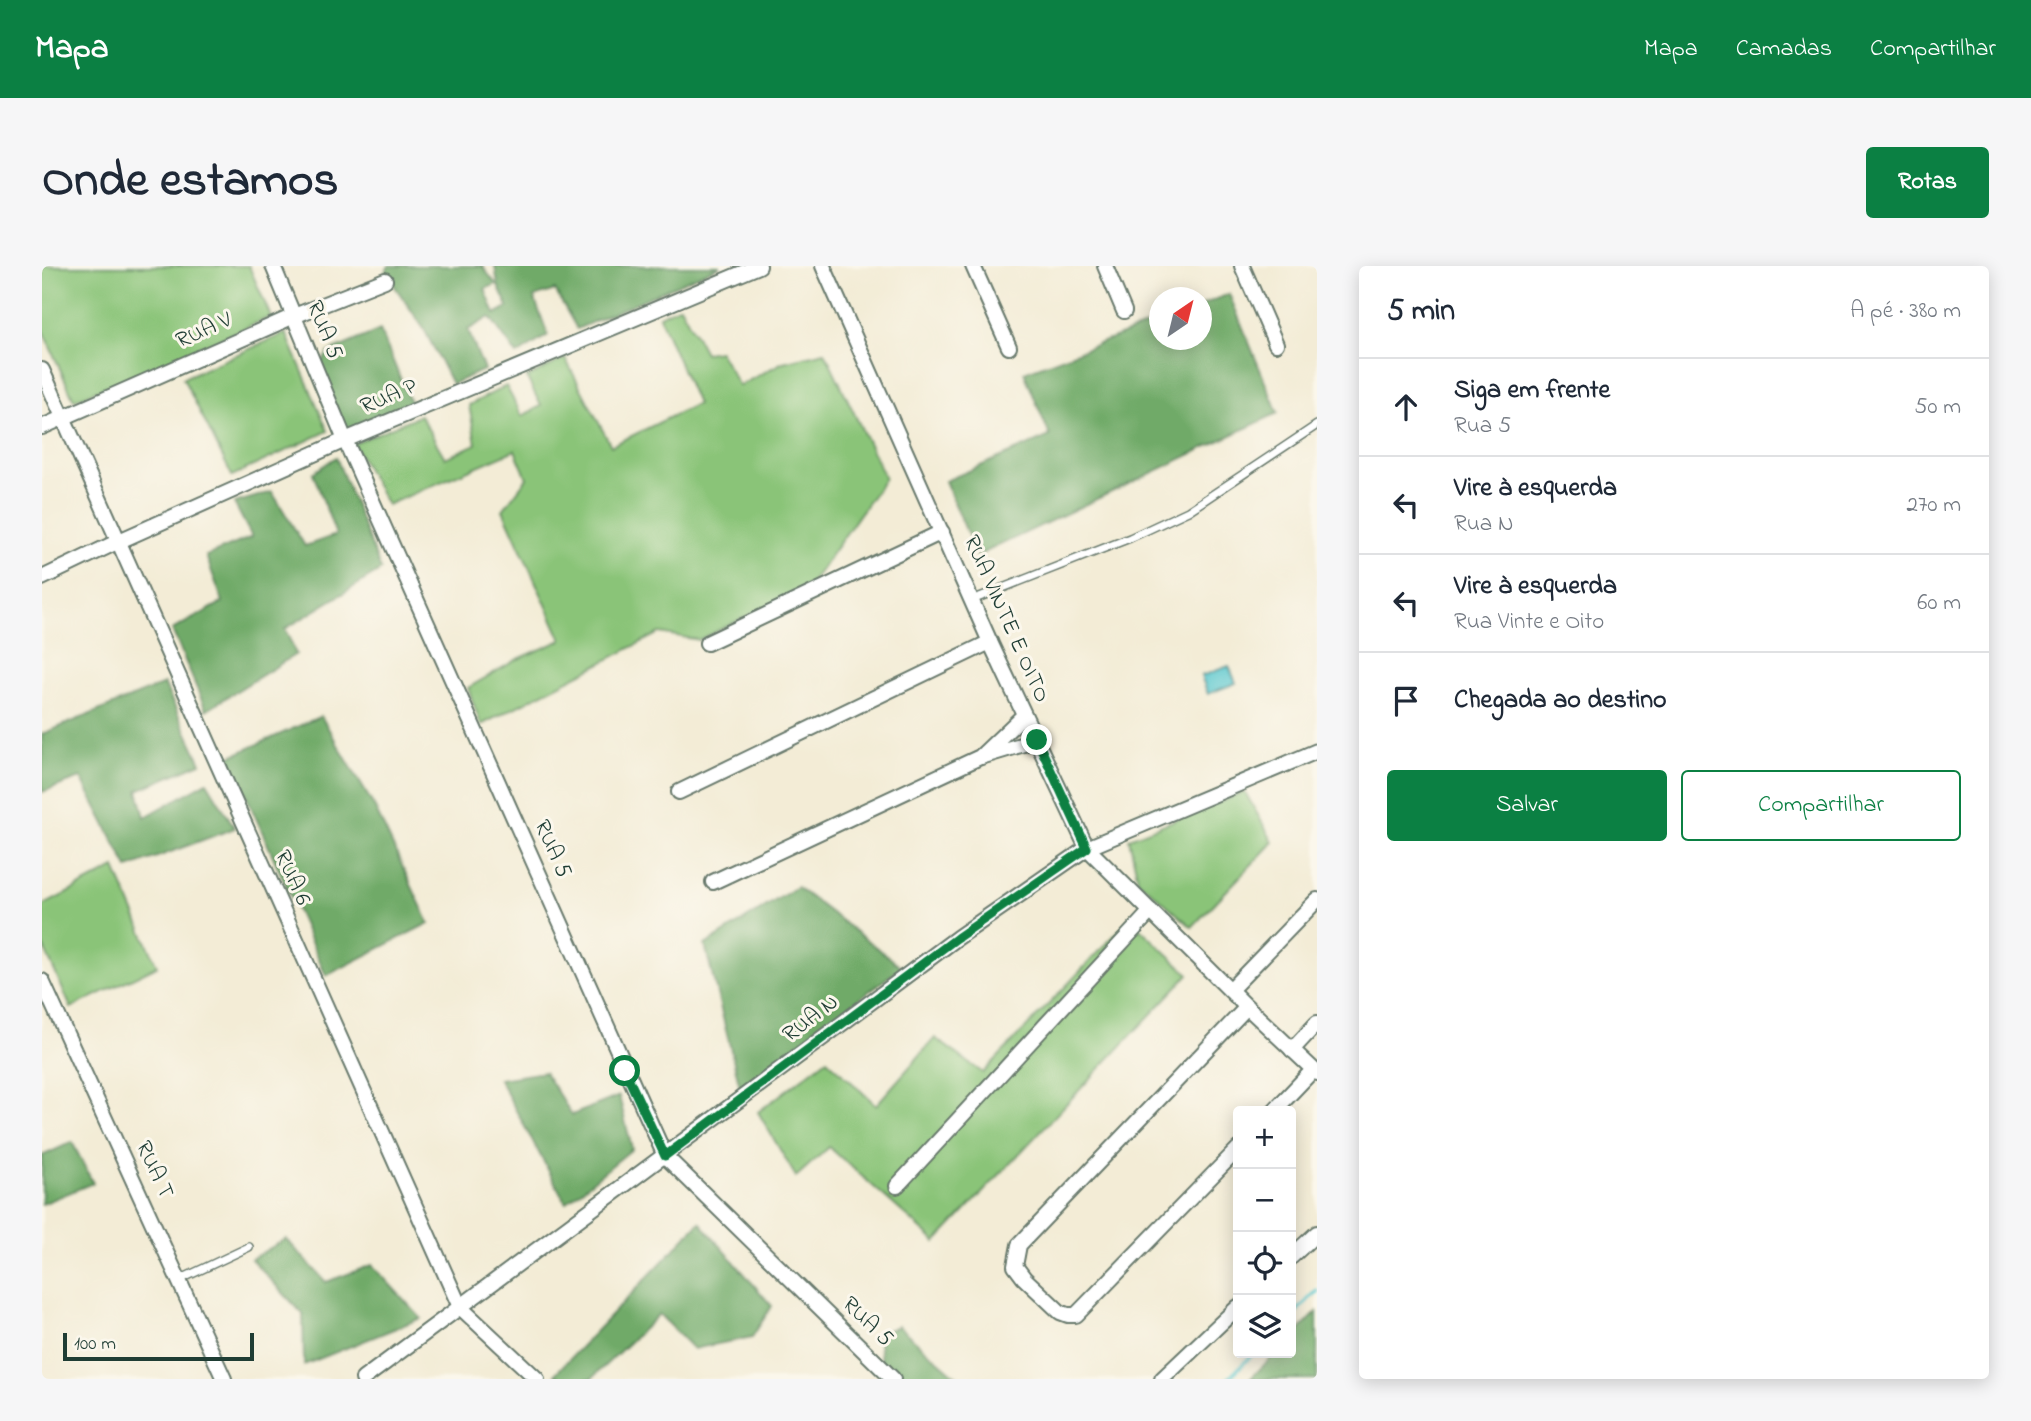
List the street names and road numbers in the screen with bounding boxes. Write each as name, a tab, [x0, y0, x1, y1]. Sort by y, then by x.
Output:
street label: RUA 5	[297, 296, 351, 364]
street label: RUA V	[171, 304, 237, 358]
street label: RUA P	[355, 370, 423, 424]
street label: RUA VINTE E OITO	[954, 530, 1058, 708]
street label: RUA 5	[525, 815, 579, 883]
street label: RUA 6	[265, 845, 319, 911]
street label: RUA N	[776, 987, 846, 1051]
street label: RUA T	[126, 1136, 182, 1204]
street label: RUA 5	[834, 1289, 900, 1355]

